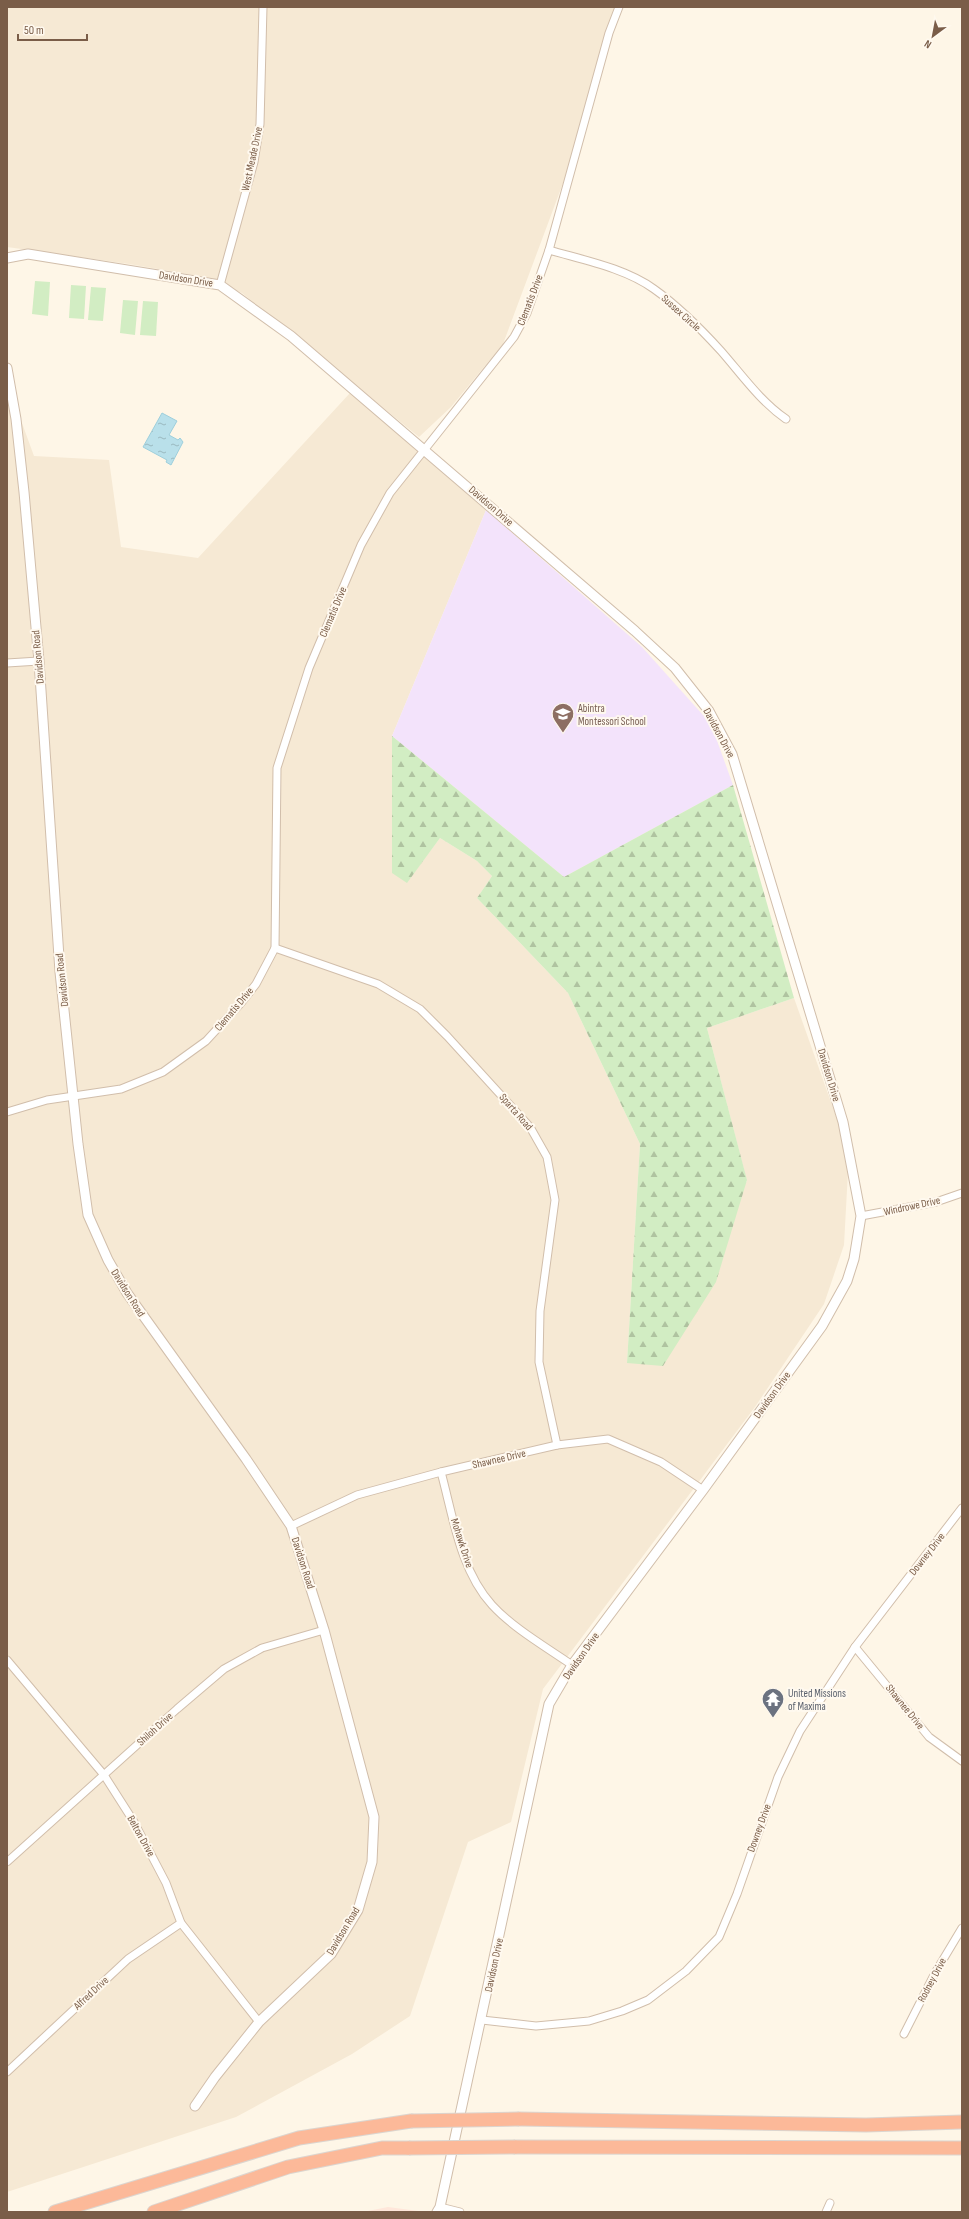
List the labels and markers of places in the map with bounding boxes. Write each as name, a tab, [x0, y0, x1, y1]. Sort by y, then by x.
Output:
school or university icon: Abintra Montessori School	[550, 701, 576, 734]
place label: Abintra Montessori School	[577, 702, 646, 728]
temple icon: United Missions of Maxima	[760, 1686, 786, 1719]
place label: United Missions of Maxima	[788, 1687, 846, 1713]

